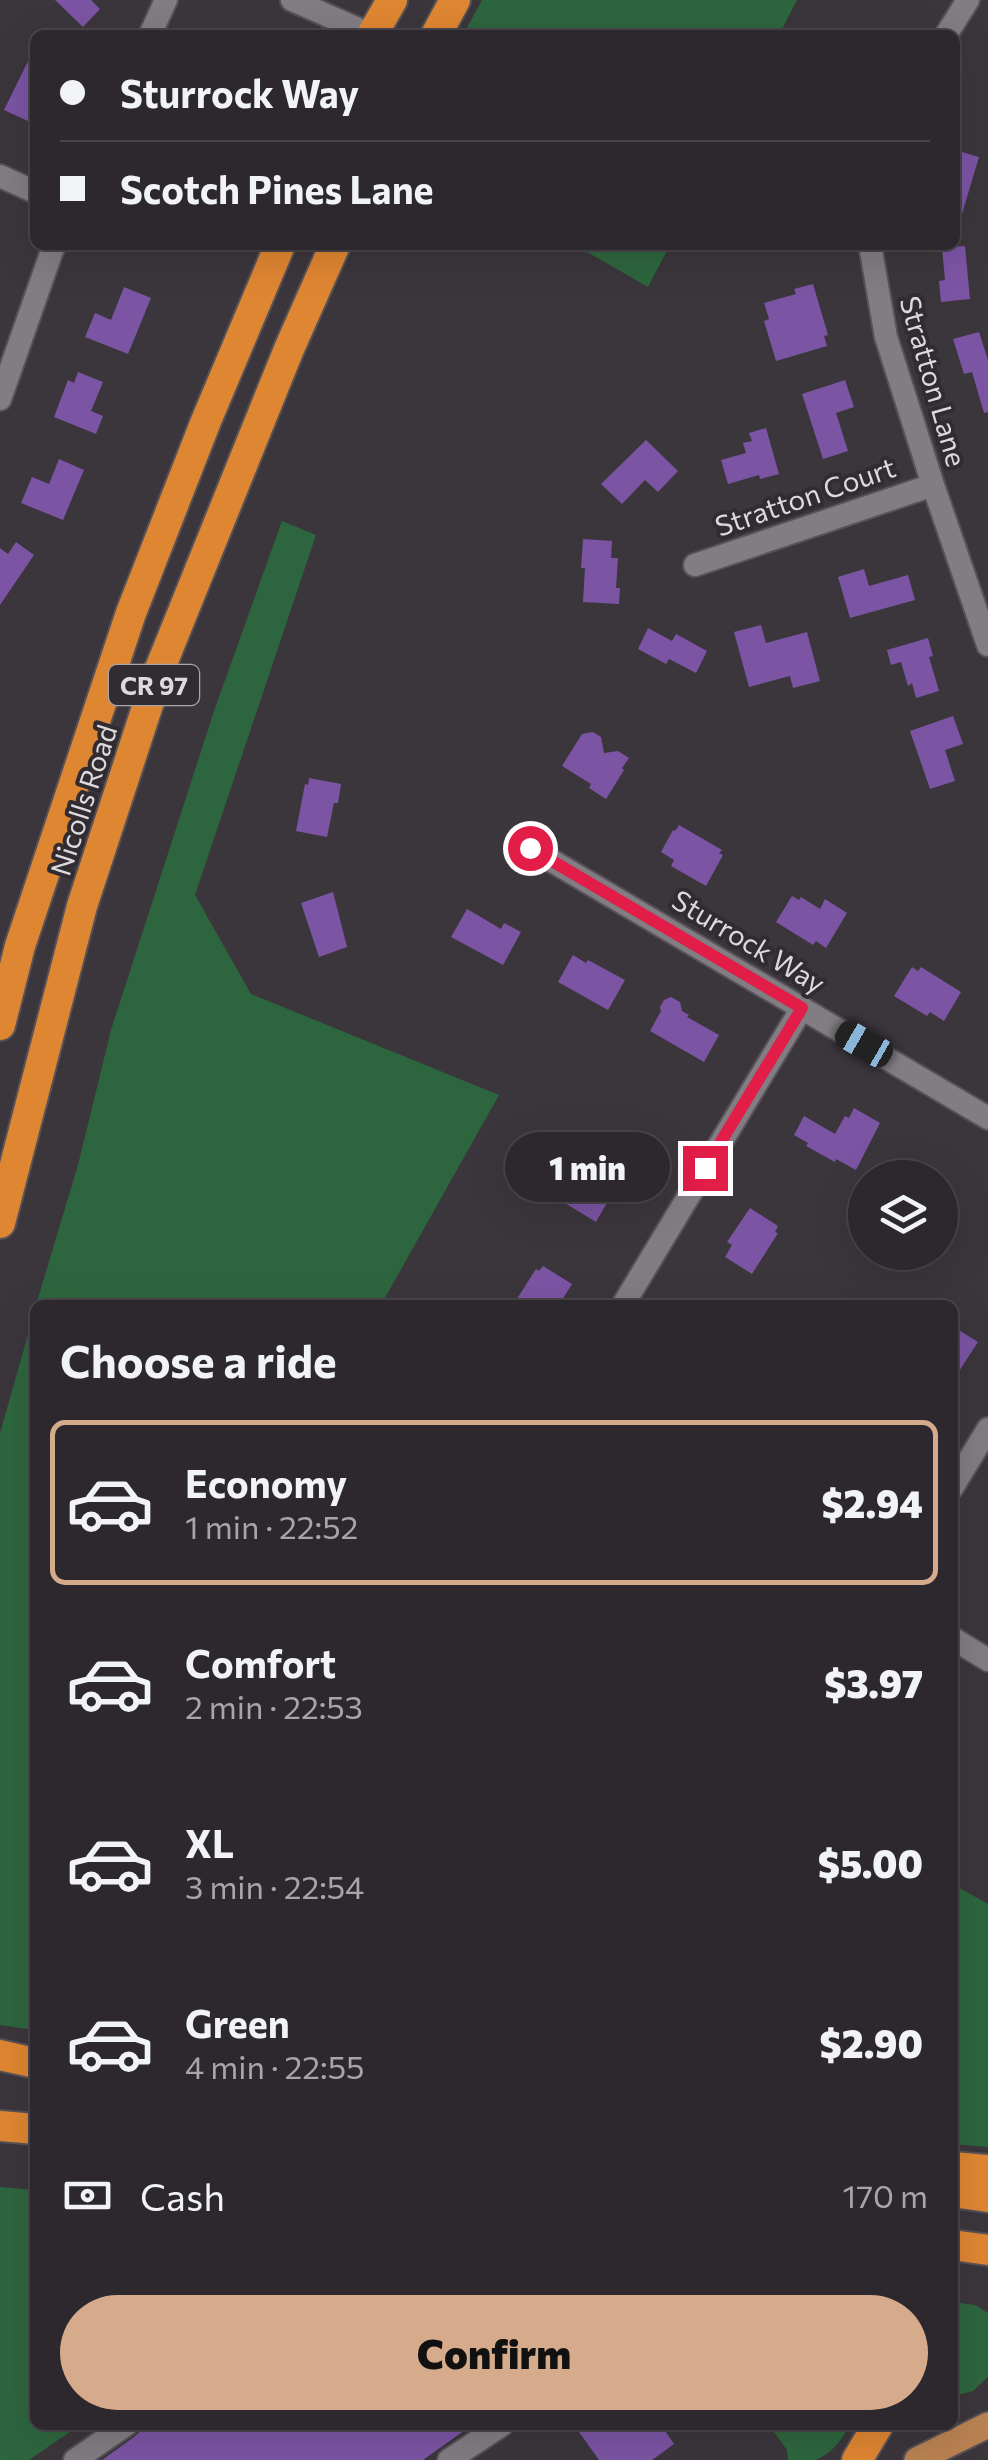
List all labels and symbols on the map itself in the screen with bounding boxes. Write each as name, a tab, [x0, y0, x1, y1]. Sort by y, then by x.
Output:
street label: Stratton Lane	[893, 292, 975, 470]
street label: Stratton Court	[710, 449, 900, 543]
road number: CR 97	[109, 665, 199, 705]
street label: Nicolls Road	[43, 720, 123, 880]
route start	[508, 826, 553, 871]
street label: Sturrock Way	[666, 882, 832, 1000]
car	[831, 1016, 897, 1072]
callout: 1 min	[505, 1133, 670, 1203]
route end	[683, 1146, 728, 1191]

